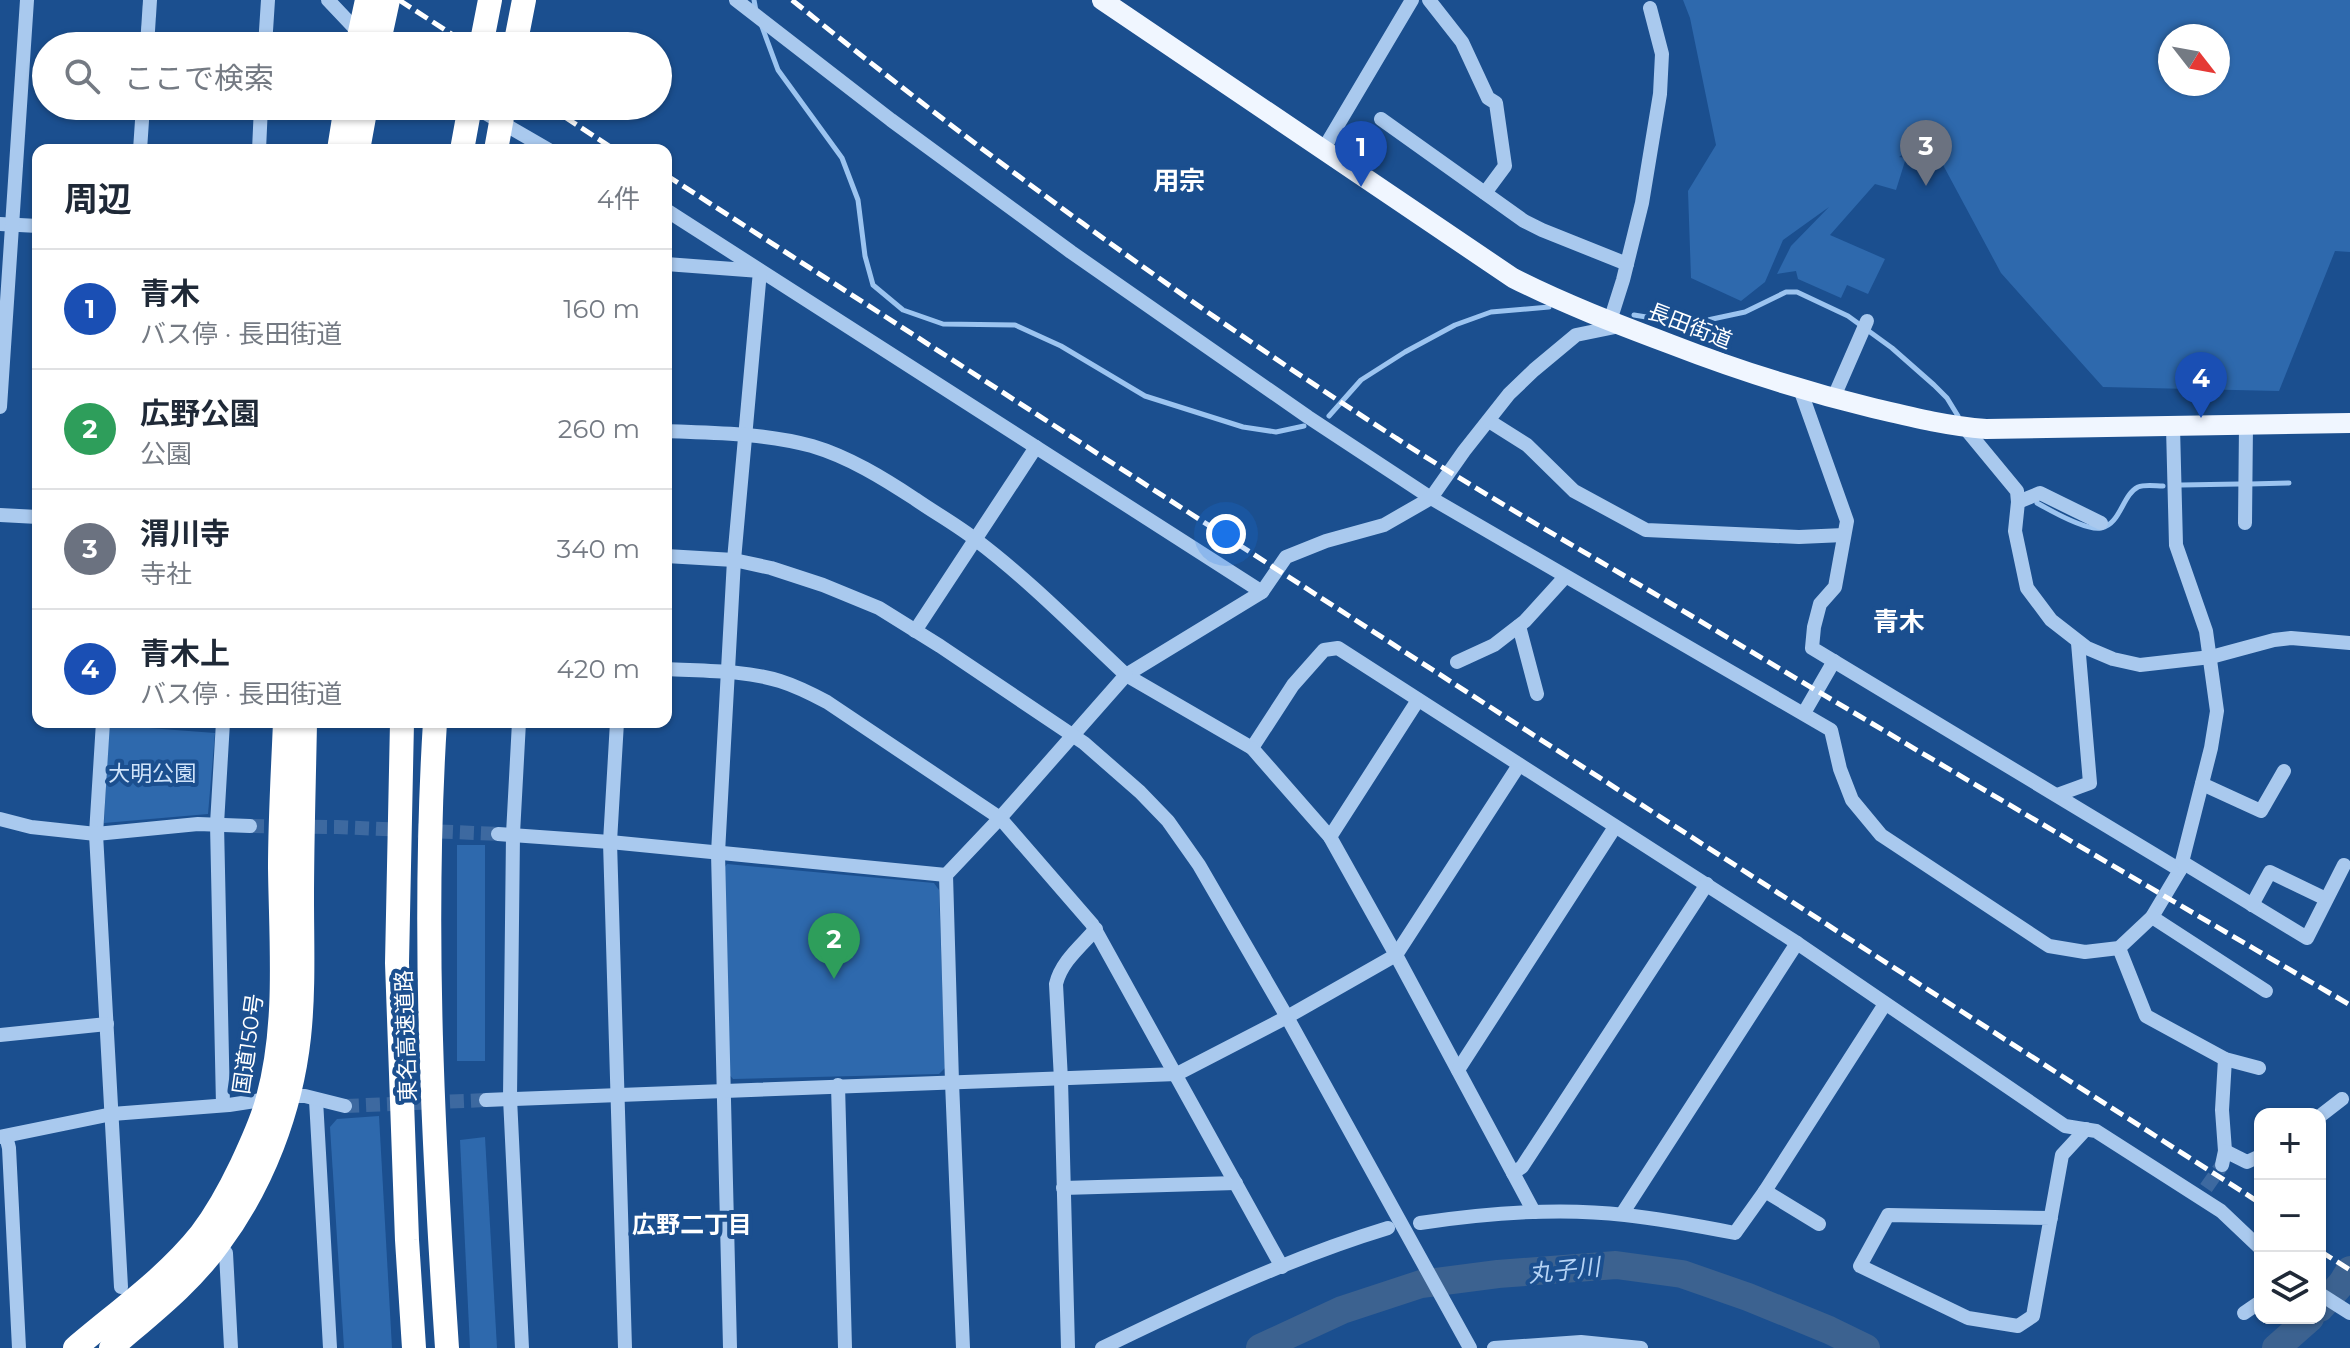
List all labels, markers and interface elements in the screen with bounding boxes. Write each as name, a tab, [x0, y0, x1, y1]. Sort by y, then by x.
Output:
north arrow	[2158, 24, 2230, 96]
search box	[32, 32, 672, 120]
icon: search	[60, 54, 104, 98]
text: ここで検索	[124, 60, 274, 97]
pin: 3	[1900, 120, 1952, 186]
pin: 1	[1335, 121, 1387, 187]
district label: 用宗	[1153, 165, 1205, 197]
text: 周辺	[64, 178, 132, 220]
text: 4件	[597, 183, 640, 215]
text: 青木	[140, 275, 200, 312]
text: 1	[85, 293, 95, 325]
text: 160 m	[563, 293, 640, 325]
street label: 長田街道	[1644, 298, 1736, 354]
text: バス停 · 長田街道	[140, 318, 342, 350]
pin: 4	[2175, 352, 2227, 418]
text: 広野公園	[140, 395, 260, 432]
text: 2	[82, 413, 98, 445]
text: 260 m	[558, 413, 640, 445]
text: 公園	[140, 438, 192, 470]
your location	[1206, 514, 1246, 554]
text: 渭川寺	[140, 515, 230, 552]
text: 3	[82, 533, 98, 565]
text: 340 m	[557, 533, 640, 565]
text: 寺社	[140, 558, 192, 590]
district label: 青木	[1873, 606, 1925, 638]
text: 青木上	[140, 635, 230, 672]
text: 4	[81, 653, 99, 685]
text: 420 m	[557, 653, 640, 685]
text: バス停 · 長田街道	[140, 678, 342, 710]
park label: 大明公園	[108, 760, 196, 787]
pin: 2	[808, 913, 860, 979]
street label: 東名高速道路	[390, 970, 422, 1102]
street label: 国道150号	[228, 992, 268, 1096]
map controls	[2254, 1108, 2326, 1324]
button: +	[2254, 1108, 2326, 1180]
button: −	[2254, 1180, 2326, 1252]
district label: 広野二丁目	[632, 1210, 752, 1239]
water label: 丸子川	[1527, 1252, 1604, 1288]
button: layers	[2254, 1252, 2326, 1324]

